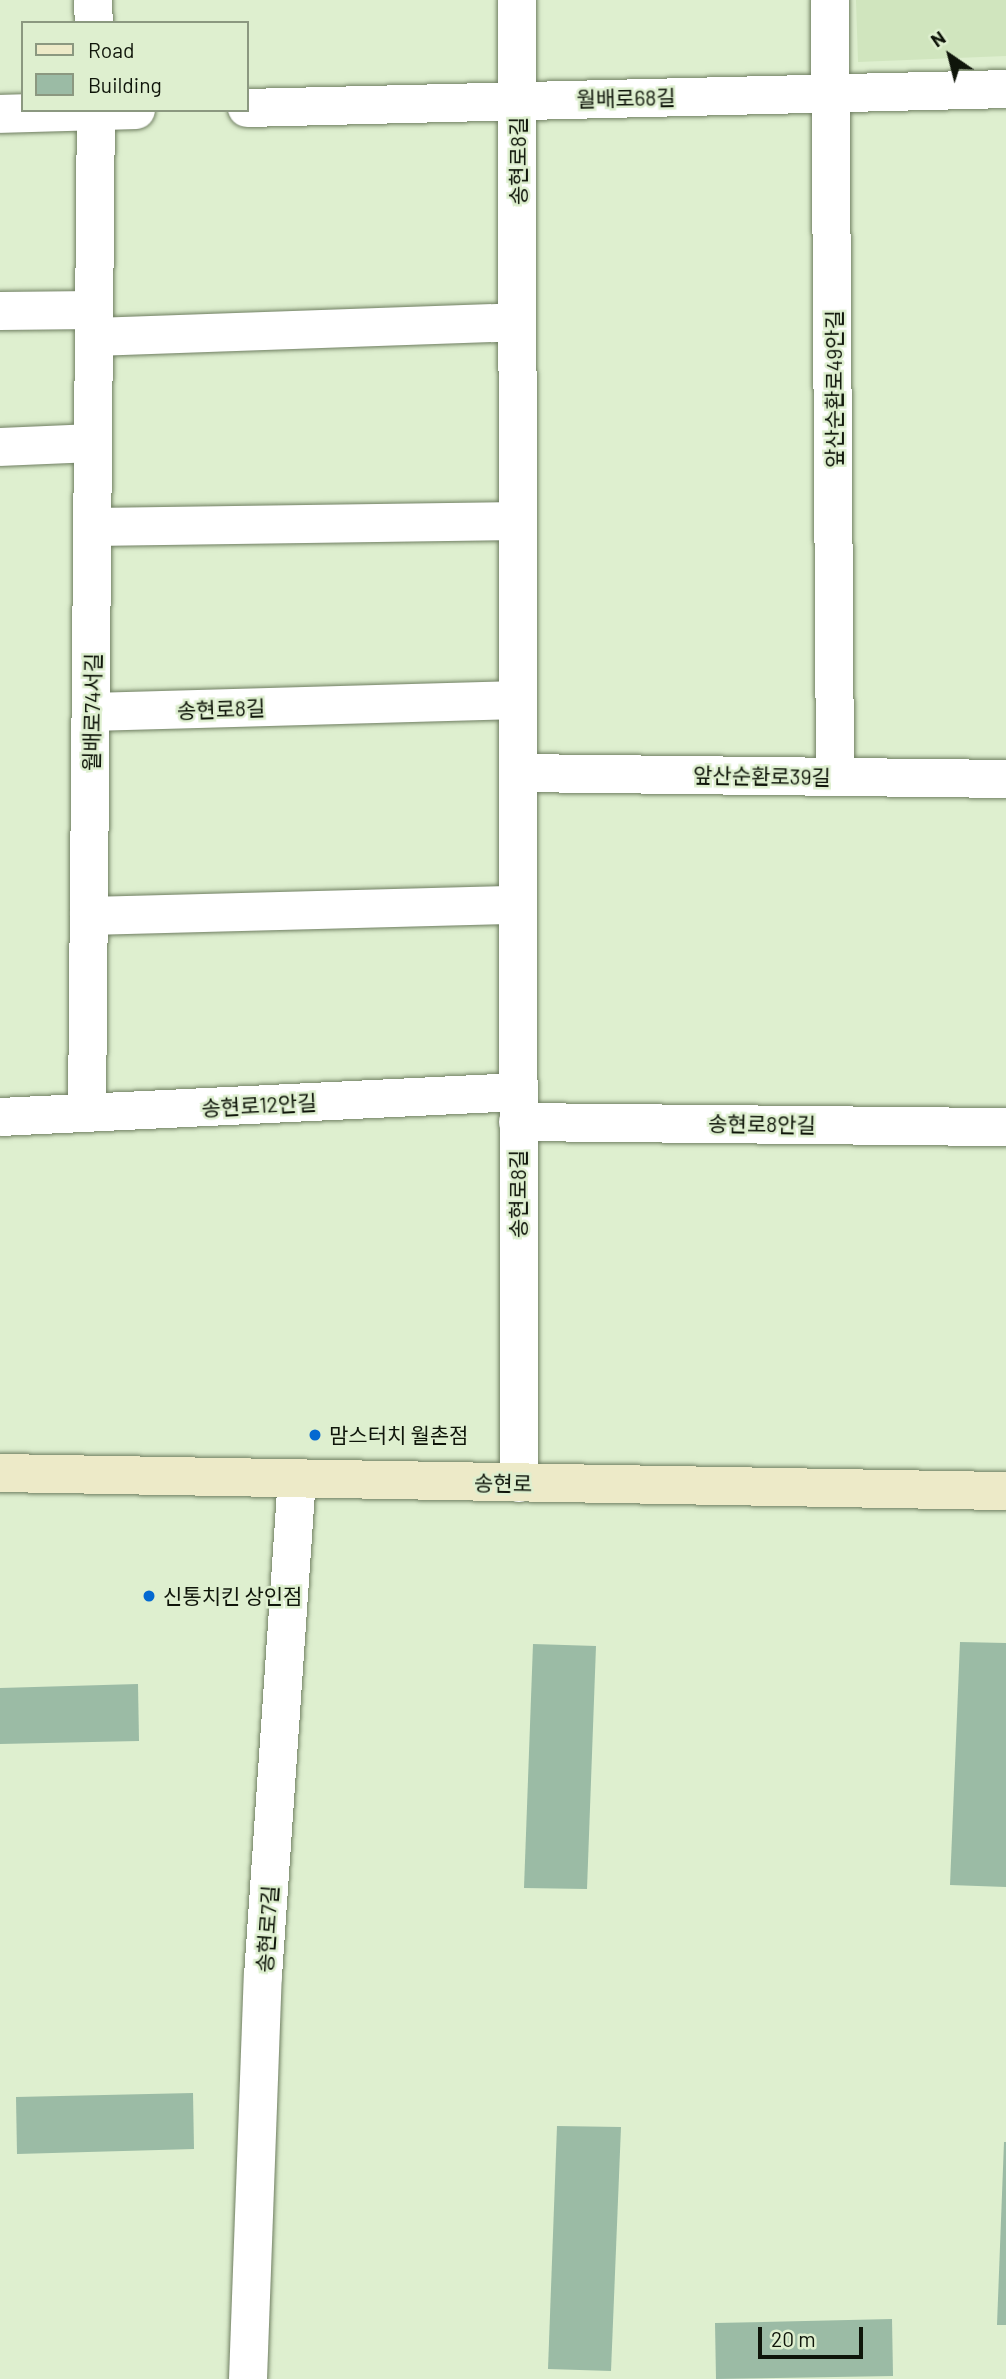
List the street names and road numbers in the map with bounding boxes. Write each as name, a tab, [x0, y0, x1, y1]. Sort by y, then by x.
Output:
street label: 월배로68길	[576, 85, 676, 111]
street label: 송현로8길	[505, 117, 531, 205]
street label: 앞산순환로49안길	[821, 310, 847, 468]
street label: 월배로74서길	[78, 653, 106, 771]
street label: 송현로8길	[176, 695, 266, 723]
street label: 앞산순환로39길	[693, 762, 831, 790]
street label: 송현로12안길	[201, 1089, 317, 1121]
street label: 송현로8안길	[708, 1110, 816, 1138]
street label: 송현로8길	[505, 1150, 531, 1238]
street label: 송현로	[474, 1470, 532, 1496]
street label: 송현로7길	[251, 1885, 283, 1973]

